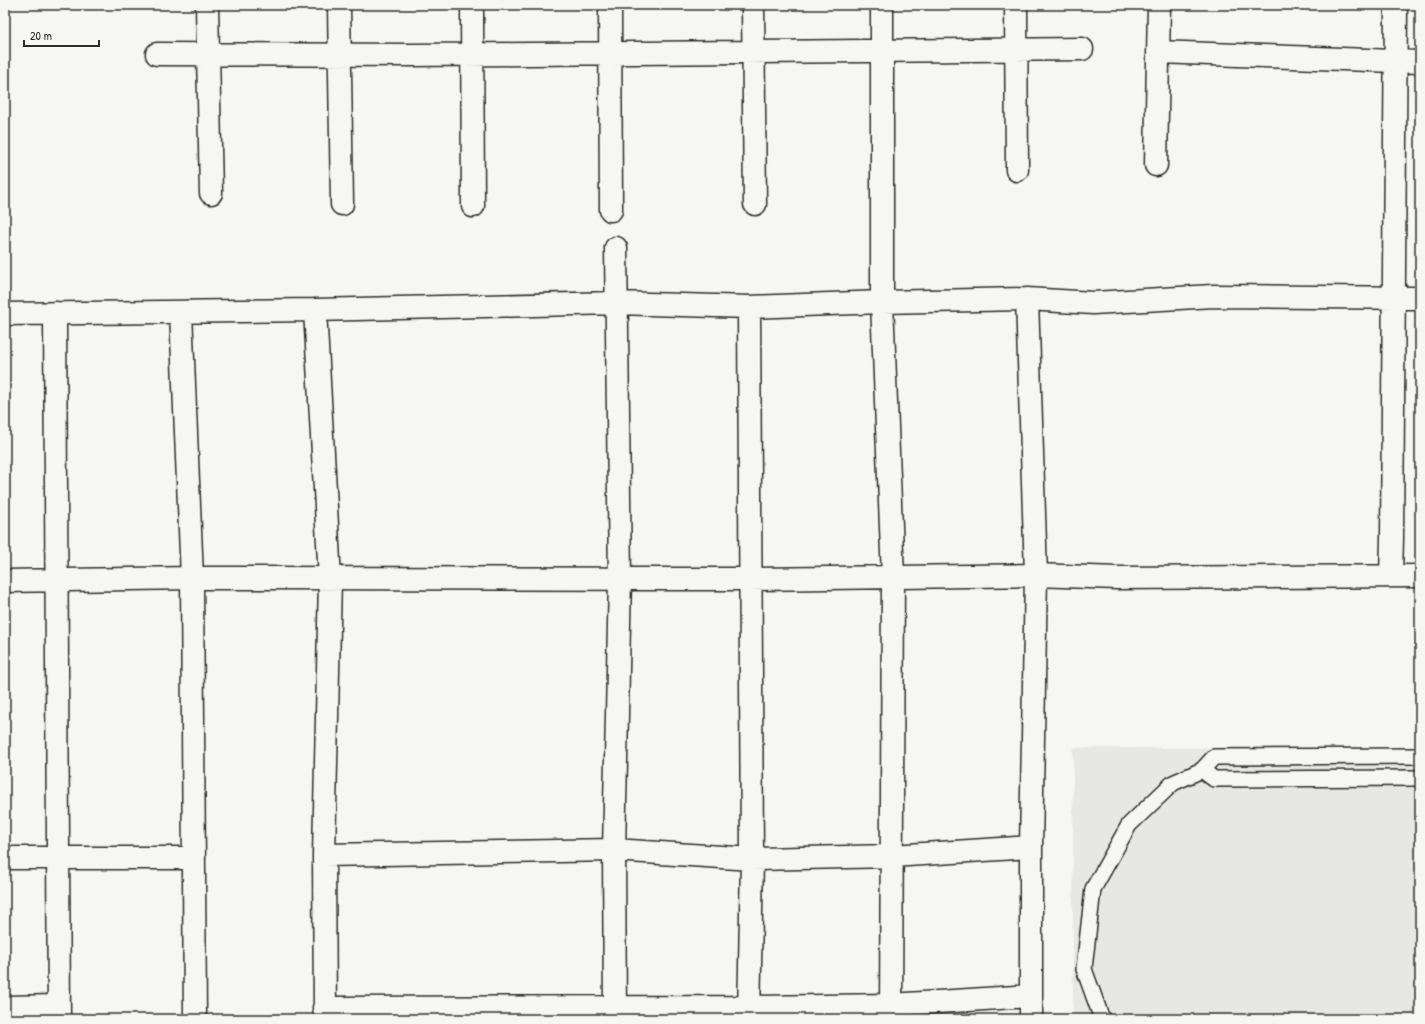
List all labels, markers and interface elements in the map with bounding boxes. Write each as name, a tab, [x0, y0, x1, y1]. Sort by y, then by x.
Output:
scale bar	[24, 22, 99, 48]
text: 20 m	[30, 27, 52, 44]

